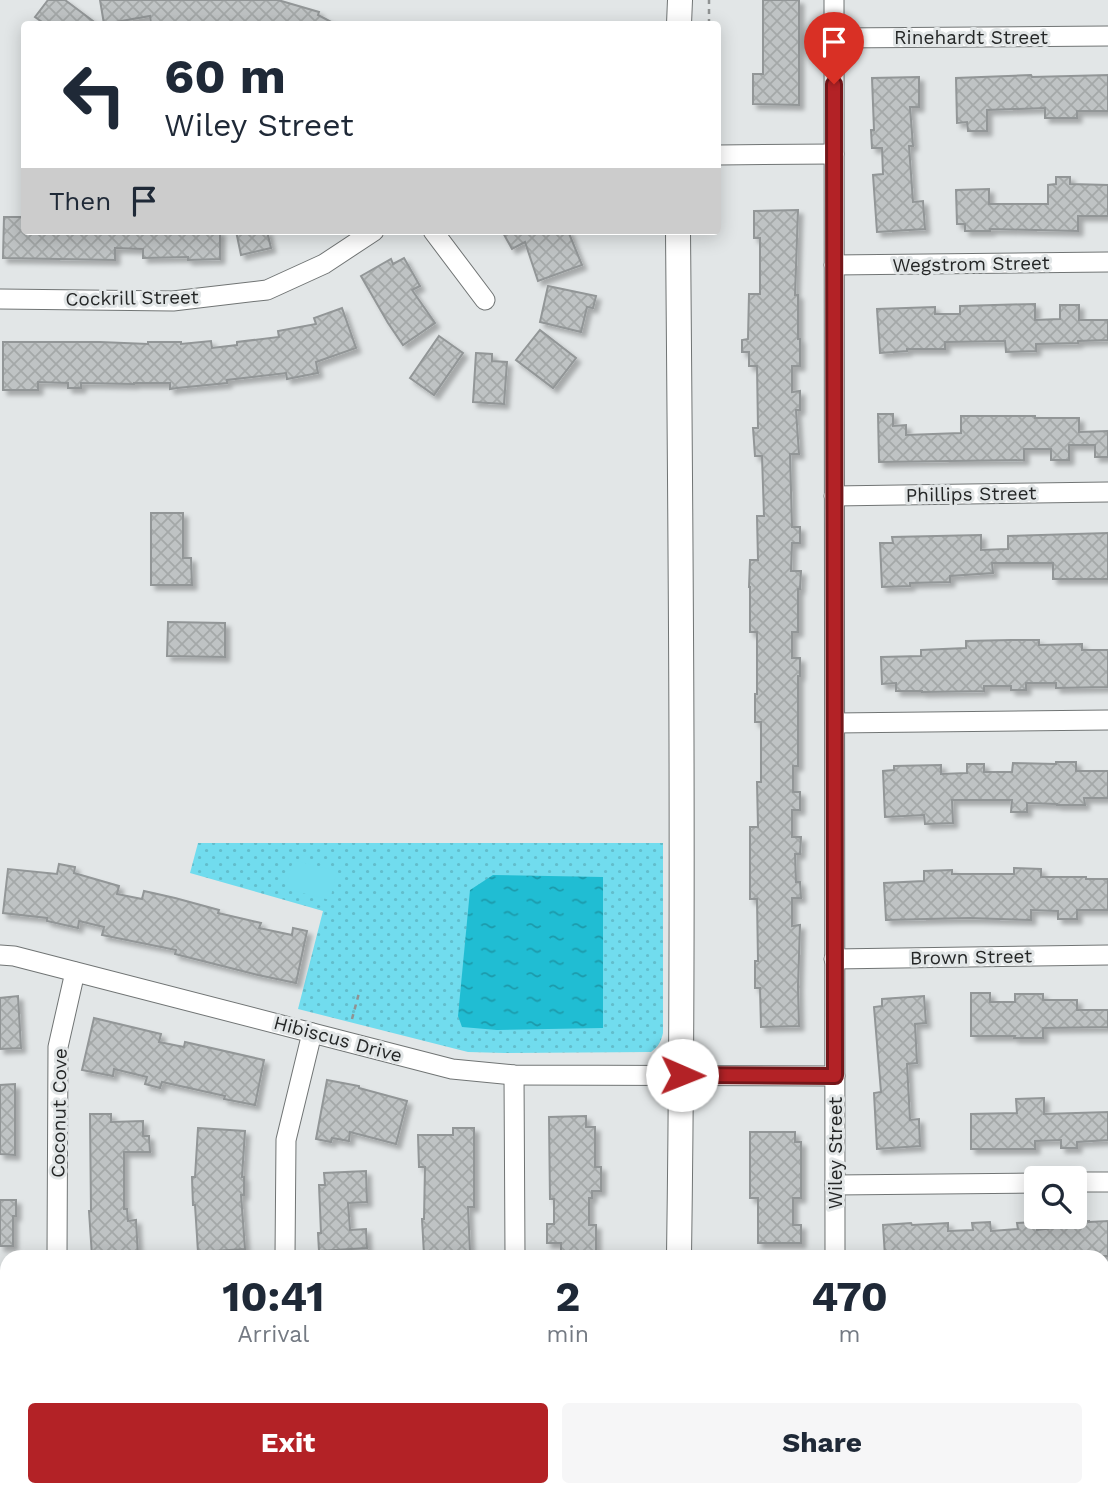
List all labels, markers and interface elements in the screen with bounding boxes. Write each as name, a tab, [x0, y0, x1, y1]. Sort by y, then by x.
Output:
pin	[804, 12.0, 864, 84]
icon: arrive	[815, 23, 853, 61]
street label: Rinehardt Street	[894, 26, 1048, 49]
text: 60 m	[164, 47, 286, 105]
icon: left	[49, 49, 140, 140]
text: Wiley Street	[164, 106, 354, 144]
icon: arrive	[125, 182, 163, 220]
text: Then	[49, 186, 111, 216]
street label: Wegstrom Street	[892, 251, 1050, 277]
street label: Cockrill Street	[65, 285, 199, 311]
street label: Phillips Street	[905, 481, 1037, 507]
street label: Brown Street	[910, 944, 1032, 970]
street label: Hibiscus Drive	[271, 1011, 405, 1067]
position arrow	[645, 1038, 719, 1112]
street label: Coconut Cove	[46, 1048, 72, 1178]
street label: Wiley Street	[824, 1097, 847, 1209]
map controls	[1024, 1166, 1087, 1229]
button: search	[1024, 1166, 1087, 1229]
text: 10:41	[222, 1272, 324, 1321]
text: 2	[555, 1272, 580, 1321]
text: 470	[811, 1272, 888, 1321]
text: Arrival	[237, 1321, 309, 1348]
text: min	[547, 1321, 589, 1348]
text: m	[838, 1321, 860, 1348]
button: Exit	[28, 1403, 548, 1483]
button: Share	[562, 1403, 1082, 1483]

